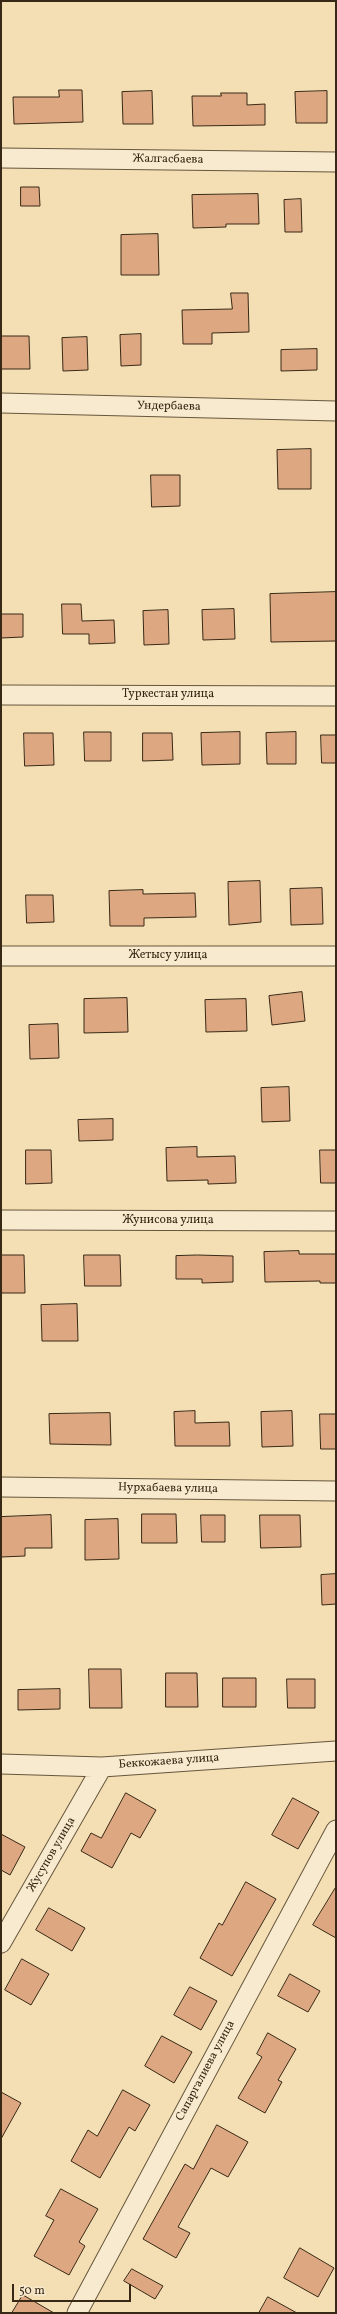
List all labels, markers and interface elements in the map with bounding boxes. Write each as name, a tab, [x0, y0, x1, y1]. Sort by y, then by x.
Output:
street label: Жалгасбаева	[132, 152, 204, 168]
street label: Ундербаева	[137, 399, 201, 415]
street label: Туркестан улица	[122, 688, 214, 702]
street label: Жетысу улица	[129, 949, 207, 963]
street label: Жунисова улица	[122, 1214, 214, 1228]
street label: Нурхабаева улица	[118, 1481, 218, 1497]
street label: Беккожаева улица	[118, 1751, 220, 1773]
street label: Жусупов улица	[25, 1815, 79, 1895]
street label: Сапаргалиева улица	[173, 2018, 239, 2124]
scale bar	[14, 2276, 133, 2302]
text: 50 m	[19, 2283, 45, 2299]

